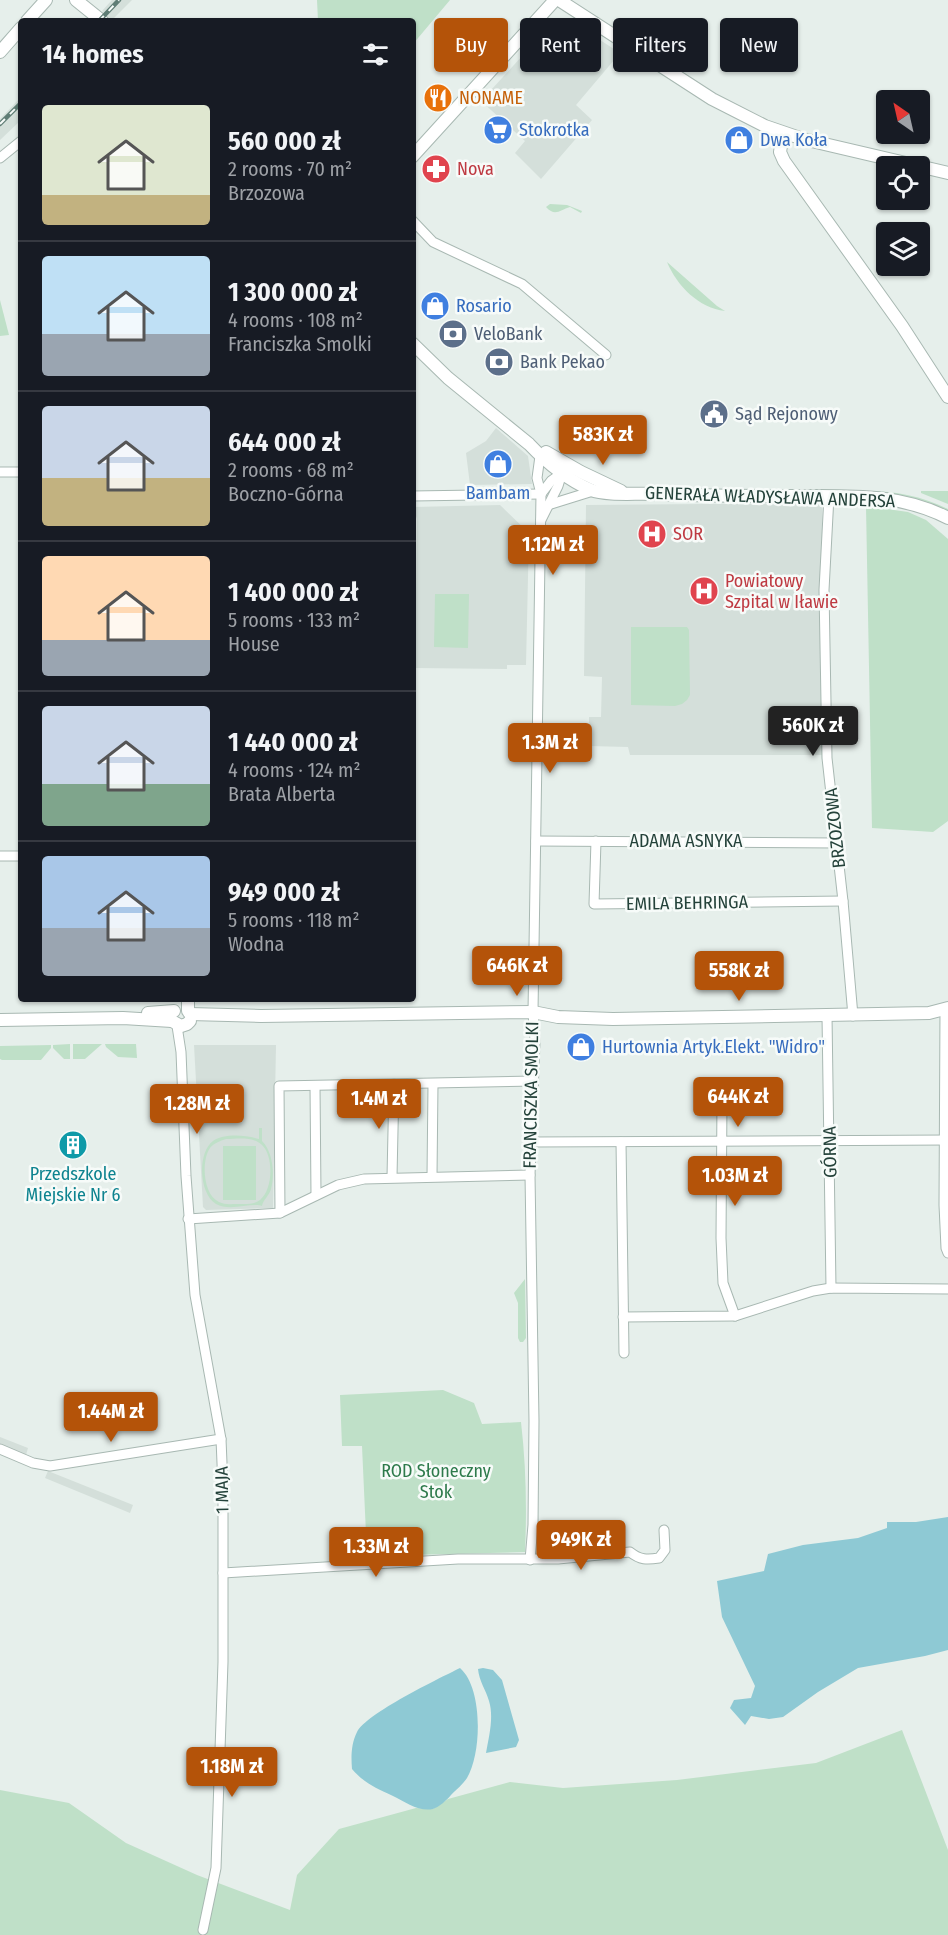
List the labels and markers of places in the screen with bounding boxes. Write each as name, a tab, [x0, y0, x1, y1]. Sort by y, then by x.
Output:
restaurant icon: NONAME	[422, 82, 454, 114]
place label: NONAME	[459, 87, 523, 109]
supermarket icon: Stokrotka	[482, 114, 514, 146]
place label: Stokrotka	[519, 119, 590, 141]
shop icon: Dwa Koła	[723, 124, 755, 156]
place label: Dwa Koła	[760, 129, 828, 151]
pharmacy icon: Nova	[420, 153, 452, 185]
place label: Nova	[457, 158, 494, 180]
shop icon: Rosario	[419, 290, 451, 322]
place label: Rosario	[456, 295, 512, 317]
bank icon: VeloBank	[437, 318, 469, 350]
place label: VeloBank	[474, 323, 543, 345]
bank icon: Bank Pekao	[483, 346, 515, 378]
place label: Bank Pekao	[520, 351, 605, 373]
public building icon: Sąd Rejonowy	[698, 398, 730, 430]
place label: Sąd Rejonowy	[735, 403, 838, 425]
pin: 583K zł	[548, 415, 658, 466]
shop icon: Bambam	[482, 448, 514, 480]
place label: Bambam	[466, 482, 530, 504]
hospital icon: SOR	[636, 518, 668, 550]
place label: SOR	[673, 523, 703, 545]
pin: 1.12M zł	[491, 525, 615, 576]
place label: Powiatowy Szpital w Iławie	[725, 570, 838, 613]
hospital icon: Powiatowy Szpital w Iławie	[688, 575, 720, 607]
pin: 560K zł	[758, 706, 868, 757]
pin: 1.3M zł	[495, 723, 605, 774]
pin: 646K zł	[462, 946, 572, 997]
pin: 558K zł	[684, 951, 794, 1002]
shop icon: Hurtownia Artyk.Elekt. "Widro"	[565, 1031, 597, 1063]
place label: Hurtownia Artyk.Elekt. "Widro"	[602, 1036, 825, 1058]
pin: 644K zł	[683, 1077, 793, 1128]
pin: 1.4M zł	[324, 1079, 434, 1130]
pin: 1.28M zł	[135, 1084, 259, 1135]
building icon: Przedszkole Miejskie Nr 6	[57, 1129, 89, 1161]
pin: 1.03M zł	[673, 1156, 797, 1207]
place label: Przedszkole Miejskie Nr 6	[26, 1163, 120, 1206]
pin: 1.44M zł	[49, 1392, 173, 1443]
pin: 949K zł	[526, 1520, 636, 1571]
pin: 1.33M zł	[314, 1527, 438, 1578]
pin: 1.18M zł	[170, 1747, 294, 1798]

